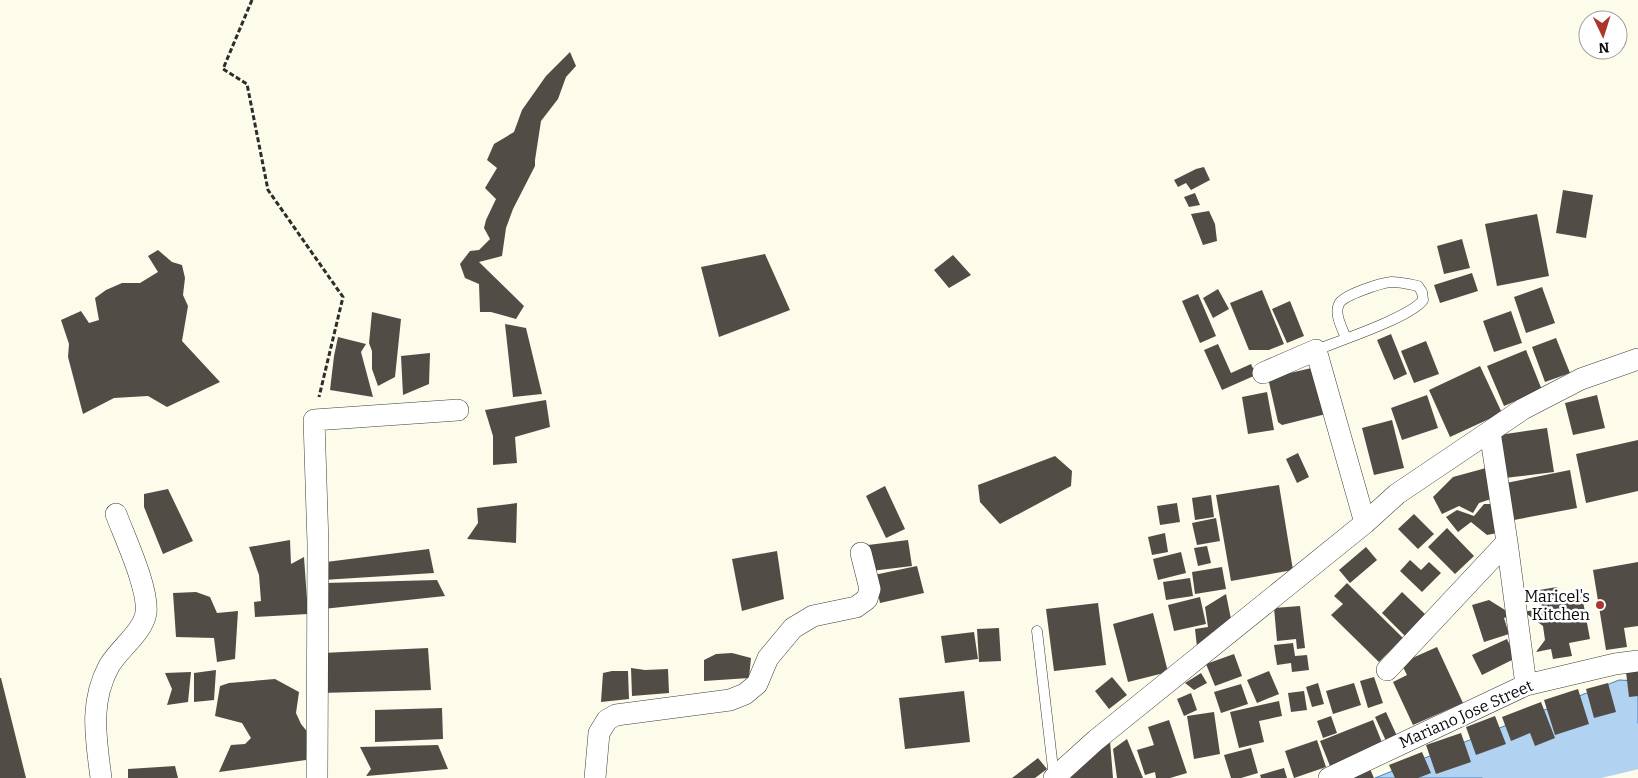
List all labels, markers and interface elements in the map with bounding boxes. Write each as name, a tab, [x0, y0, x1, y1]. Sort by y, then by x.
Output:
north arrow	[1578, 10, 1628, 60]
text: N	[1598, 39, 1610, 56]
place label: Maricel's Kitchen	[1524, 587, 1590, 624]
marker: Maricel's Kitchen	[1594, 599, 1606, 611]
street label: Mariano Jose Street	[1396, 676, 1536, 752]

